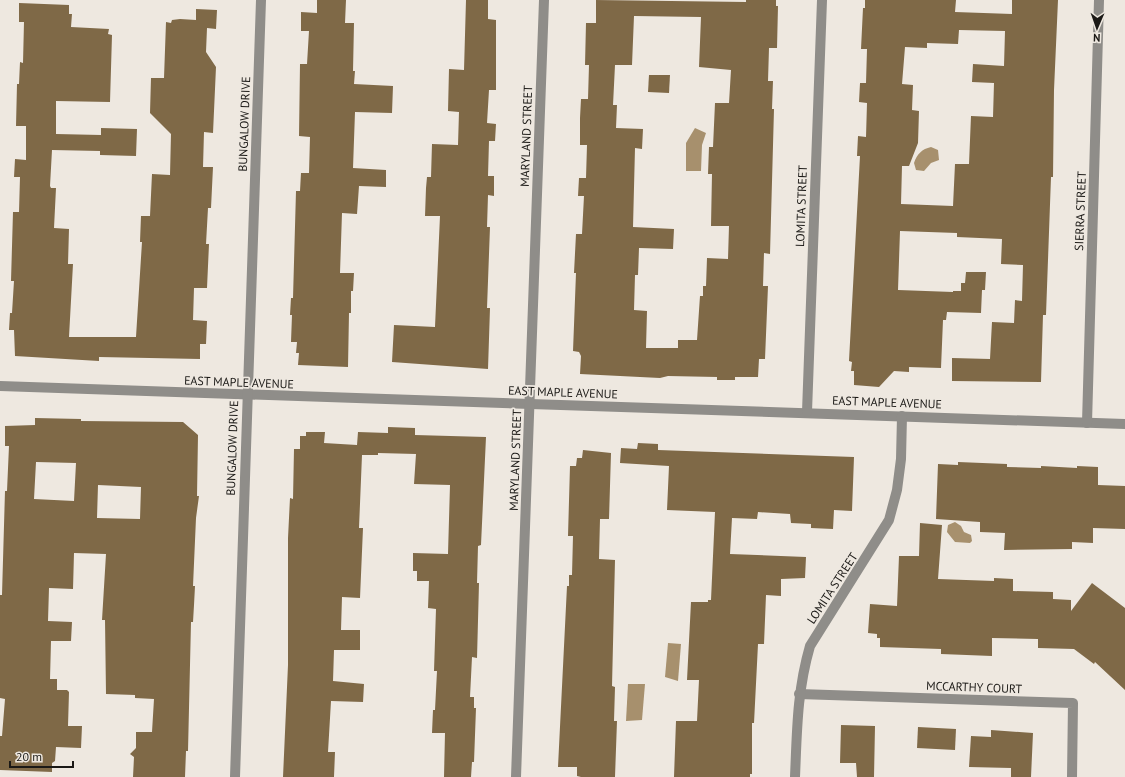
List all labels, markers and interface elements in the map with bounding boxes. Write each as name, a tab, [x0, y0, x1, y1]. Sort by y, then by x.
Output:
north arrow	[1077, 8, 1117, 48]
text: N	[1093, 31, 1101, 45]
street label: BUNGALOW DRIVE	[235, 76, 253, 172]
street label: MARYLAND STREET	[517, 85, 535, 187]
street label: LOMITA STREET	[792, 164, 810, 247]
street label: SIERRA STREET	[1071, 171, 1089, 251]
street label: EAST MAPLE AVENUE	[184, 373, 294, 391]
street label: EAST MAPLE AVENUE	[508, 383, 618, 401]
street label: EAST MAPLE AVENUE	[832, 393, 942, 411]
street label: BUNGALOW DRIVE	[223, 400, 241, 496]
street label: MARYLAND STREET	[506, 409, 524, 511]
street label: LOMITA STREET	[803, 549, 861, 626]
street label: MCCARTHY COURT	[926, 678, 1023, 696]
scale bar	[10, 743, 73, 769]
text: 20 m	[16, 749, 42, 764]

